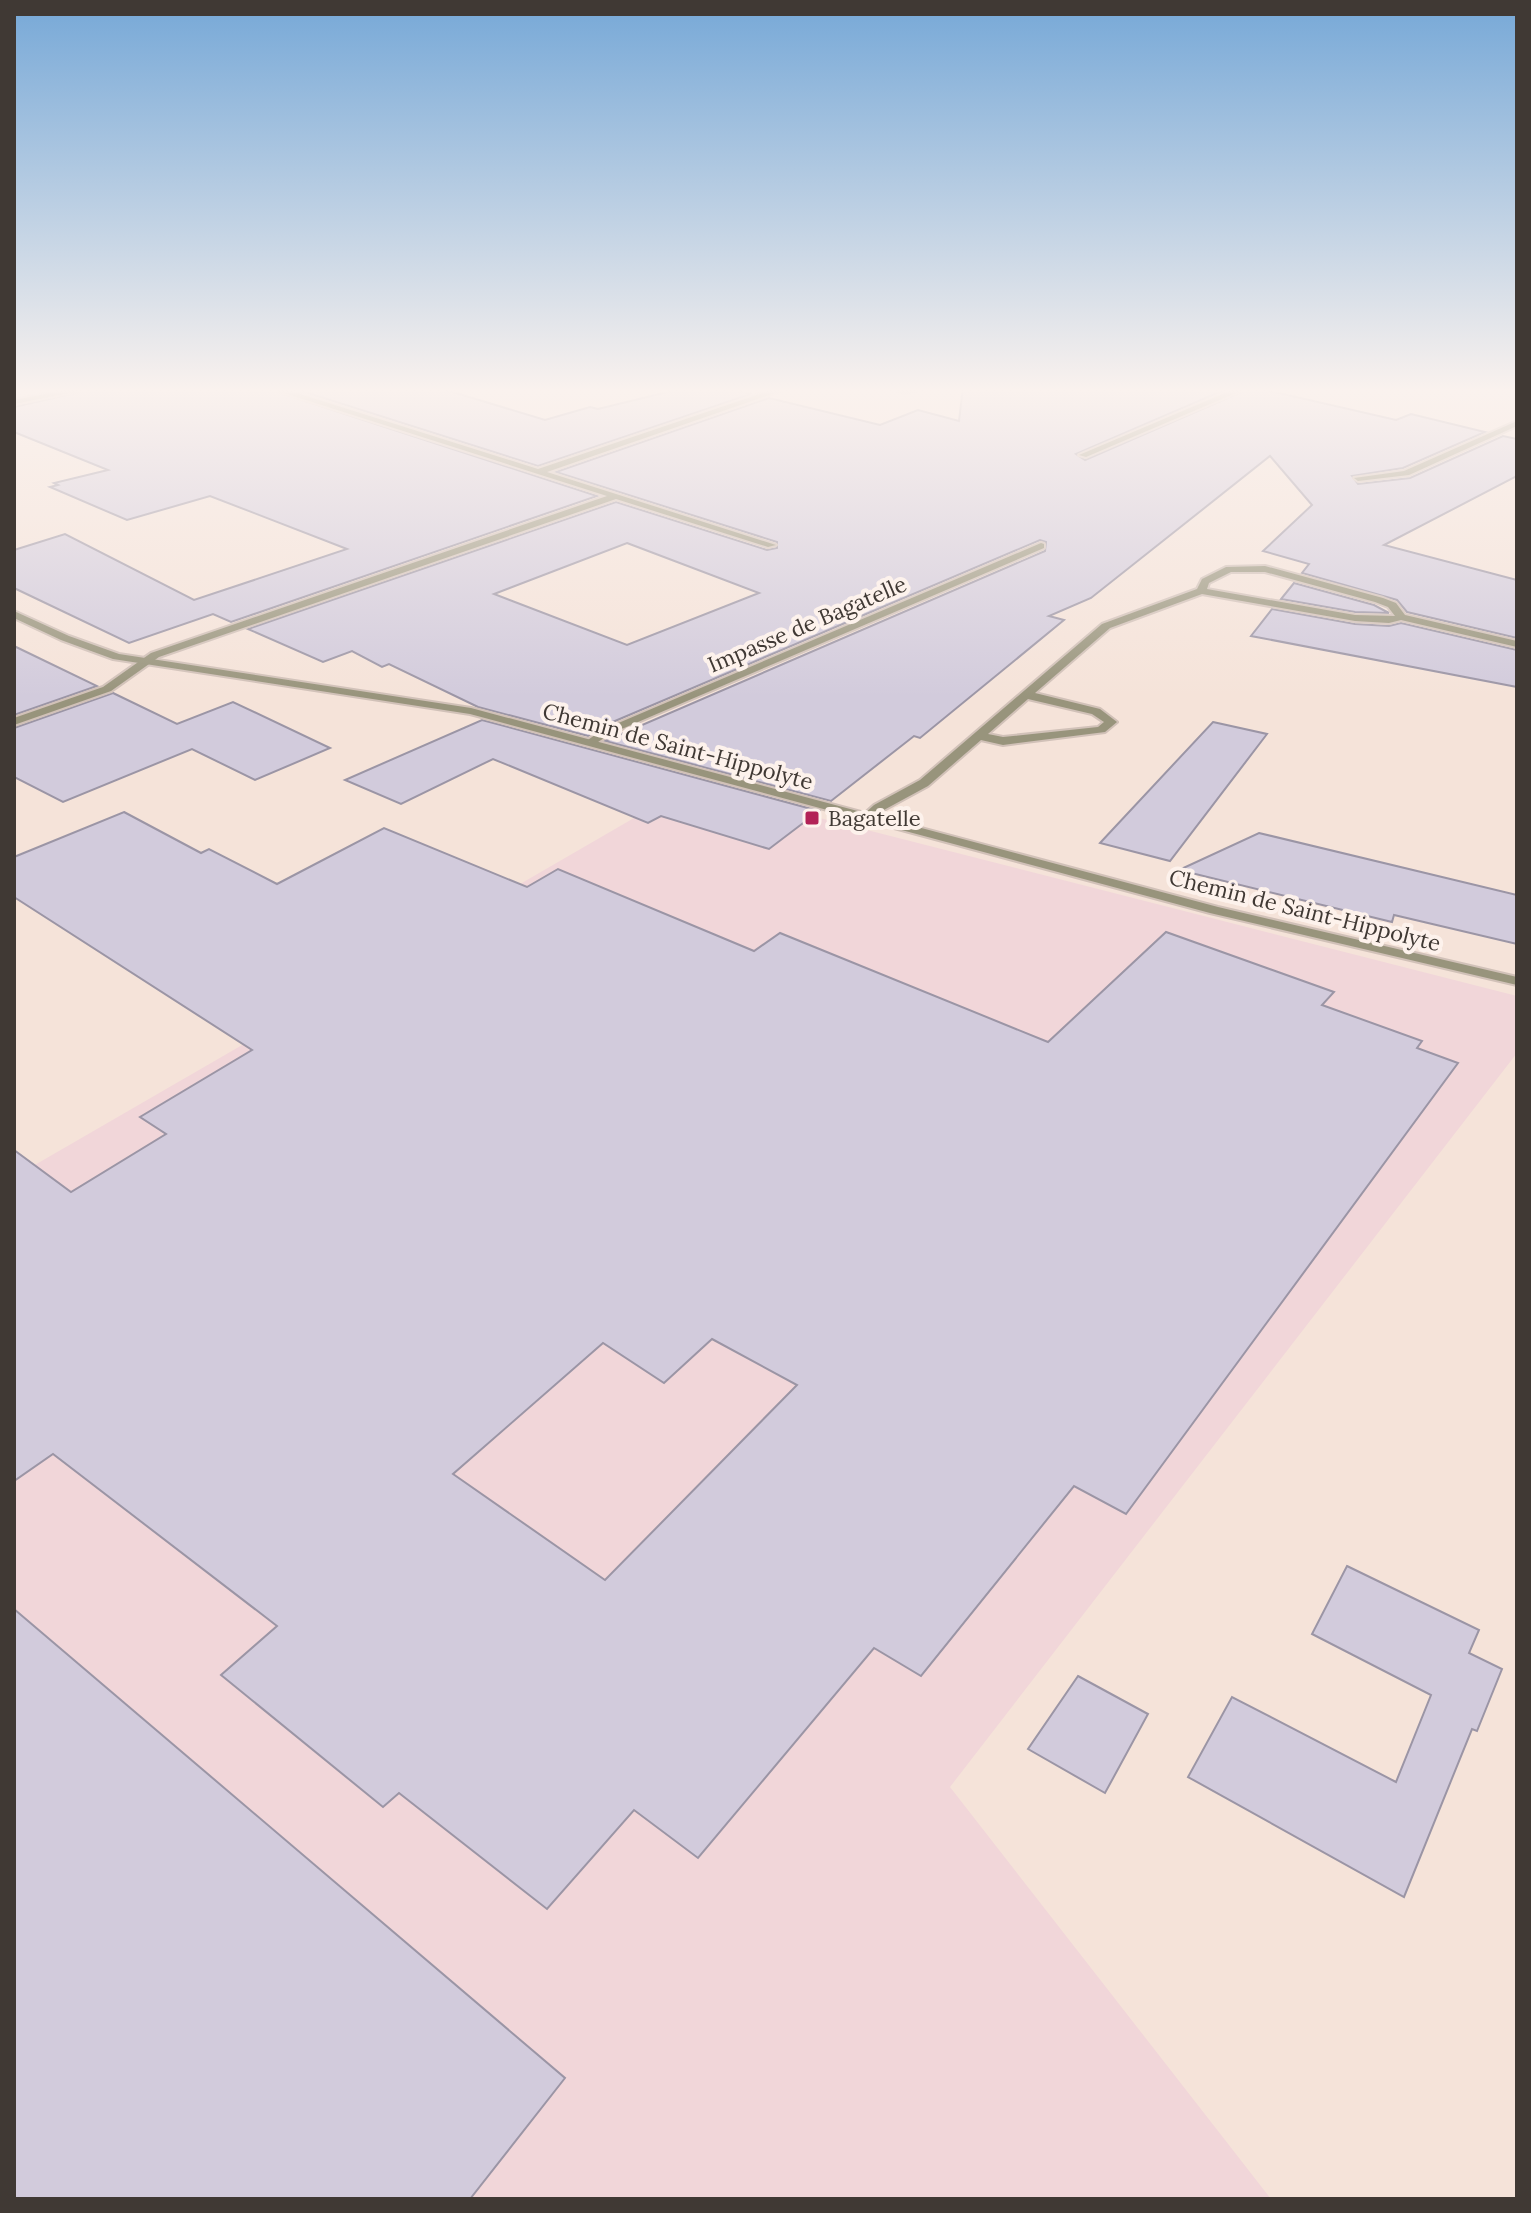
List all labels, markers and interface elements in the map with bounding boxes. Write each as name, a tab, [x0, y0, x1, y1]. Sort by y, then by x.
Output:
street label: Impasse de Bagatelle	[703, 569, 911, 679]
street label: Chemin de Saint-Hippolyte	[540, 696, 816, 796]
place label: Bagatelle	[828, 804, 921, 832]
marker: Bagatelle	[803, 809, 821, 827]
street label: Chemin de Saint-Hippolyte	[1166, 863, 1444, 957]

